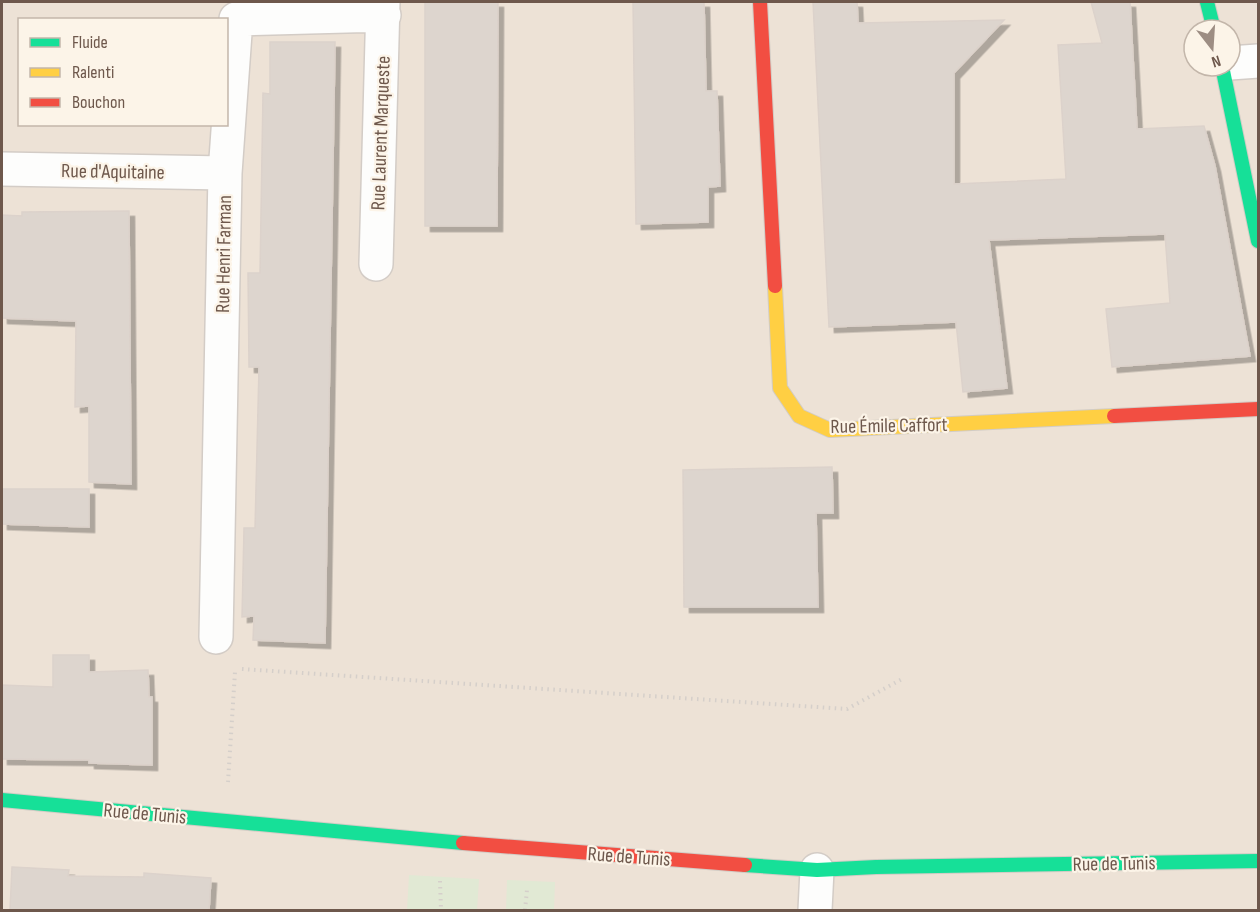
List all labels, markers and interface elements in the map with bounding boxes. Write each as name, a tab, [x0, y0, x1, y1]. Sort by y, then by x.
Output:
legend	[18, 18, 228, 126]
north arrow	[1182, 18, 1242, 78]
text: Fluide	[72, 32, 108, 53]
text: N	[1209, 51, 1223, 71]
street label: Rue Laurent Marqueste	[366, 55, 396, 211]
text: Ralenti	[72, 62, 114, 83]
text: Bouchon	[72, 92, 125, 113]
street label: Rue d'Aquitaine	[61, 159, 165, 185]
street label: Rue Henri Farman	[211, 195, 237, 313]
street label: Rue Émile Caffort	[830, 413, 948, 439]
street label: Rue de Tunis	[103, 798, 187, 830]
street label: Rue de Tunis	[587, 842, 671, 872]
street label: Rue de Tunis	[1072, 851, 1156, 877]

